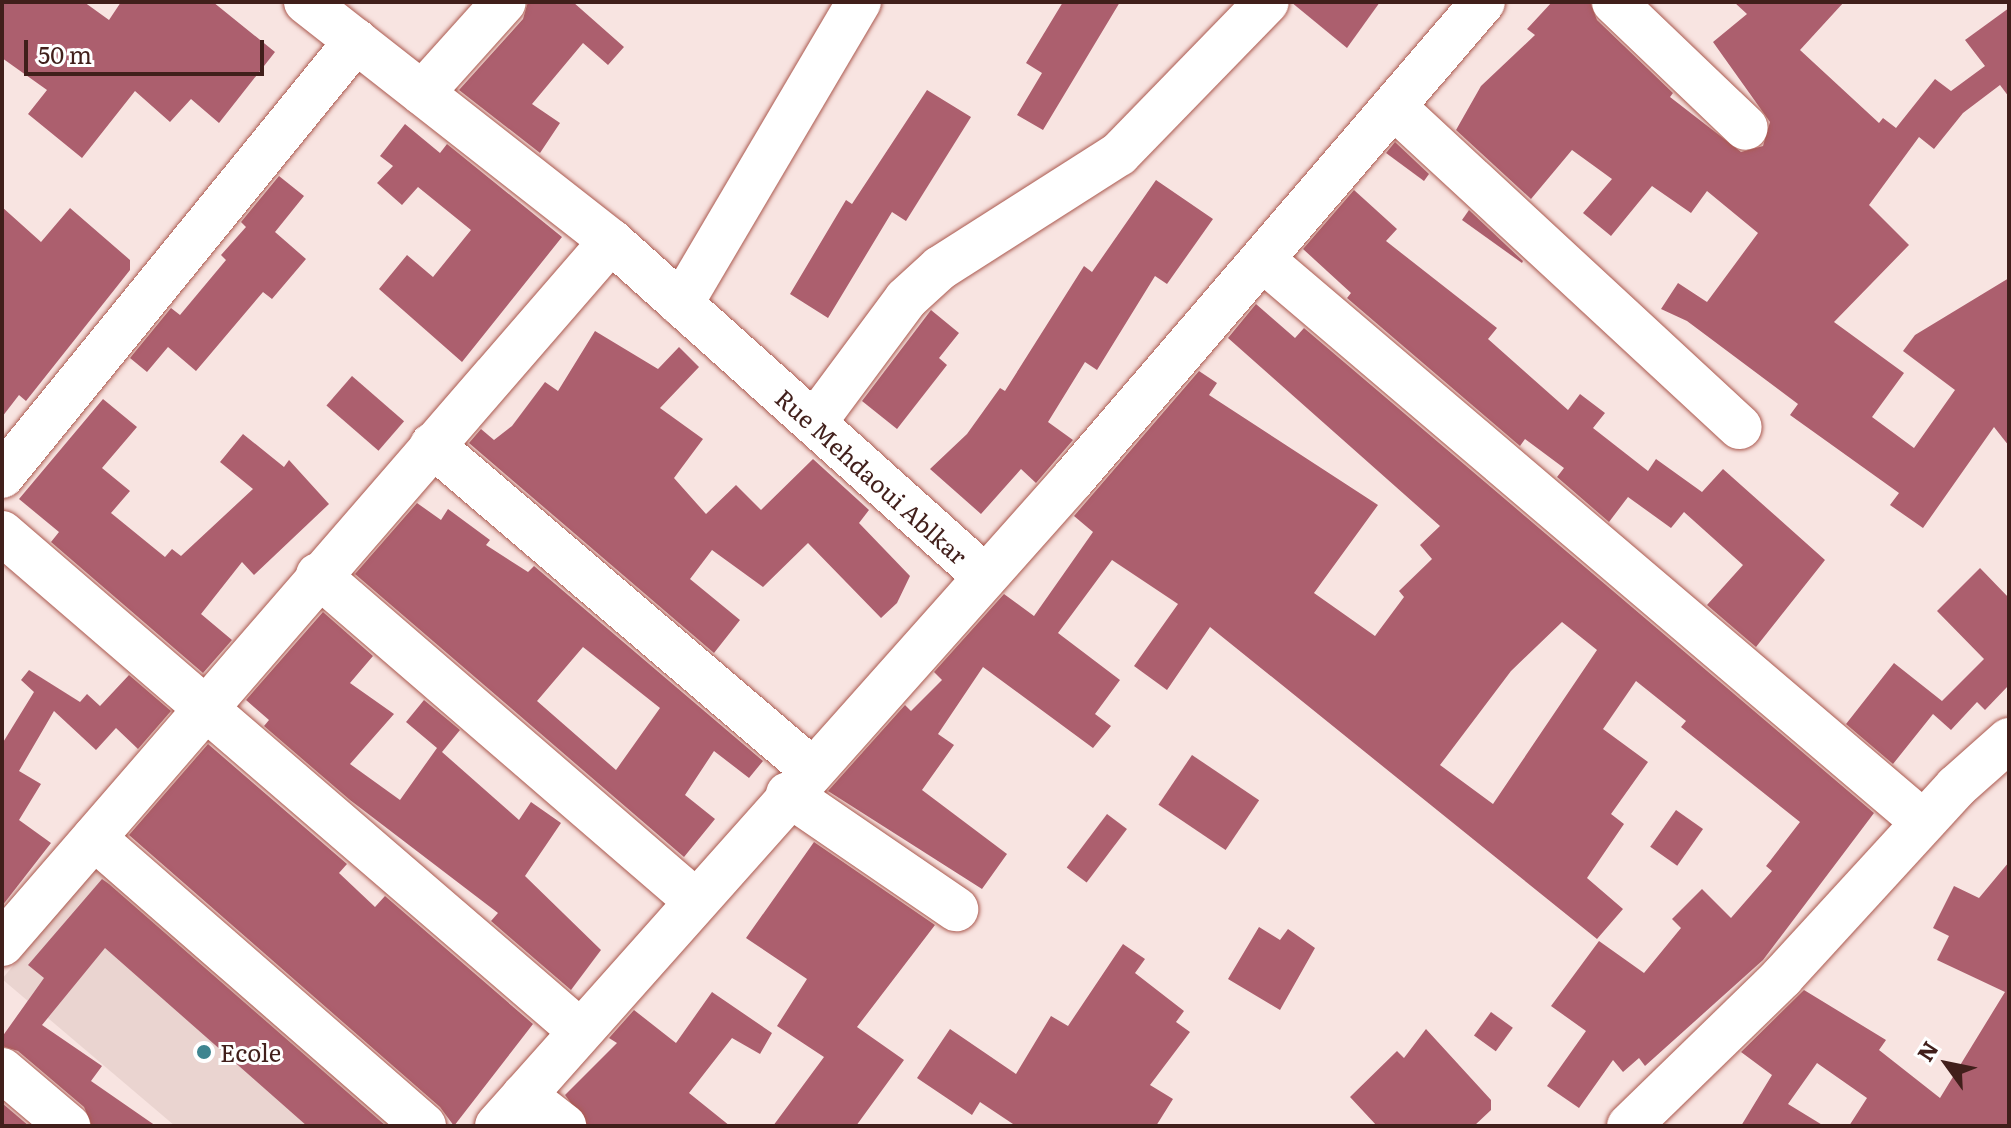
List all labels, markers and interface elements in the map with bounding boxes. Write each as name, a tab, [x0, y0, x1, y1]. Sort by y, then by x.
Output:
scale bar	[28, 24, 268, 74]
text: 50 m	[38, 36, 92, 71]
street label: Rue Mehdaoui Ablkar	[770, 382, 974, 570]
north arrow	[1907, 1024, 1987, 1104]
text: N	[1908, 1034, 1945, 1067]
place label: Ecole	[220, 1038, 281, 1066]
marker: Ecole	[195, 1043, 213, 1061]

